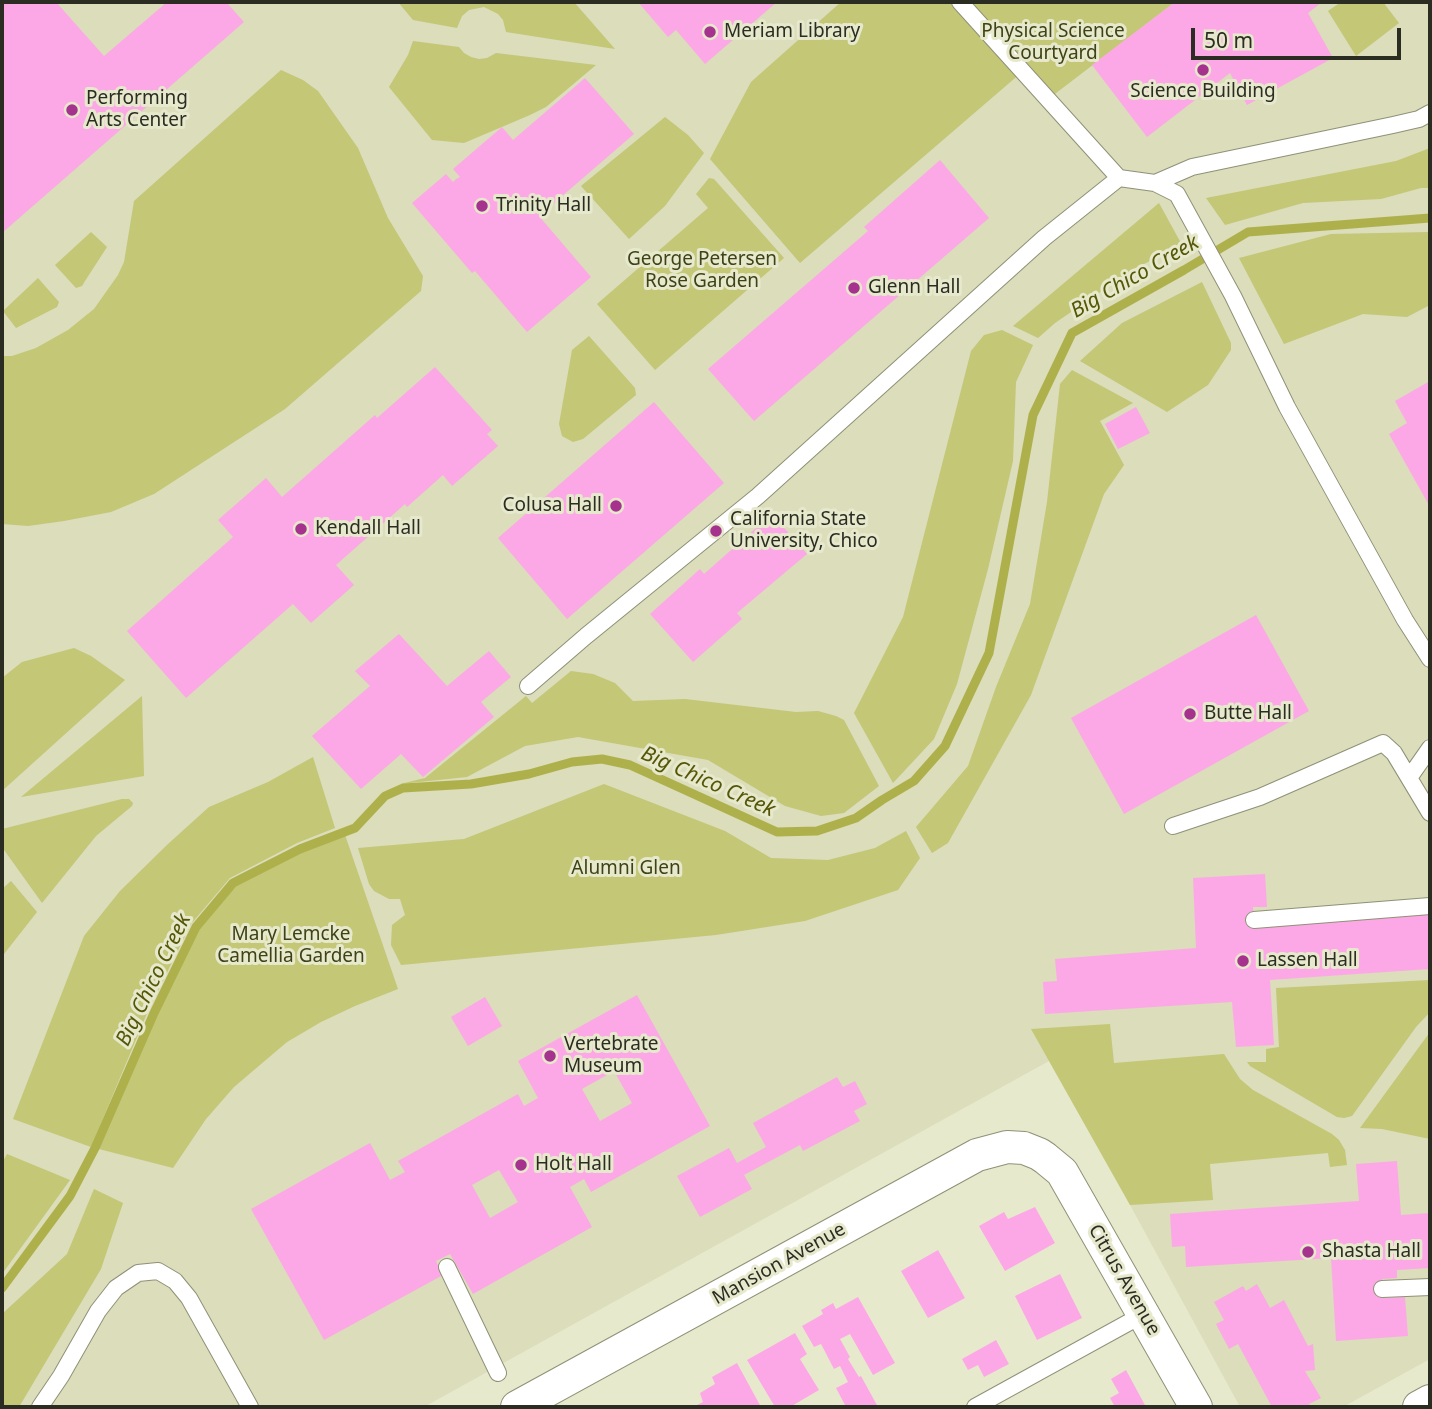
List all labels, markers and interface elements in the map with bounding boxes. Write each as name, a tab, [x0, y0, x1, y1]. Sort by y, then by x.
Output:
scale bar	[1194, 14, 1404, 58]
place label: Meriam Library	[724, 21, 860, 43]
park label: Physical Science Courtyard	[981, 21, 1125, 65]
marker: Meriam Library	[702, 24, 718, 40]
text: 50 m	[1204, 26, 1253, 54]
marker: Science Building	[1195, 62, 1211, 78]
place label: Science Building	[1130, 81, 1276, 103]
place label: Performing Arts Center	[86, 88, 188, 132]
marker: Performing Arts Center	[64, 102, 80, 118]
place label: Trinity Hall	[496, 195, 591, 217]
marker: Trinity Hall	[474, 198, 490, 214]
water label: Big Chico Creek	[1066, 230, 1204, 324]
park label: George Petersen Rose Garden	[627, 249, 777, 293]
place label: Glenn Hall	[868, 277, 960, 299]
marker: Glenn Hall	[846, 280, 862, 296]
place label: Colusa Hall	[503, 495, 602, 517]
marker: Colusa Hall	[608, 498, 624, 514]
place label: California State University, Chico	[730, 509, 878, 553]
place label: Kendall Hall	[315, 518, 421, 540]
marker: Kendall Hall	[293, 521, 309, 537]
marker: California State University, Chico	[708, 523, 724, 539]
place label: Butte Hall	[1204, 703, 1292, 725]
marker: Butte Hall	[1182, 706, 1198, 722]
water label: Big Chico Creek	[637, 741, 779, 823]
park label: Alumni Glen	[571, 858, 681, 880]
water label: Big Chico Creek	[111, 910, 197, 1050]
park label: Mary Lemcke Camellia Garden	[217, 924, 365, 968]
place label: Lassen Hall	[1257, 950, 1358, 972]
marker: Lassen Hall	[1235, 953, 1251, 969]
place label: Vertebrate Museum	[564, 1034, 659, 1078]
marker: Vertebrate Museum	[542, 1048, 558, 1064]
place label: Holt Hall	[535, 1154, 612, 1176]
marker: Holt Hall	[513, 1157, 529, 1173]
street label: Mansion Avenue	[709, 1218, 849, 1310]
street label: Citrus Avenue	[1083, 1221, 1165, 1339]
place label: Shasta Hall	[1322, 1241, 1421, 1263]
marker: Shasta Hall	[1300, 1244, 1316, 1260]

